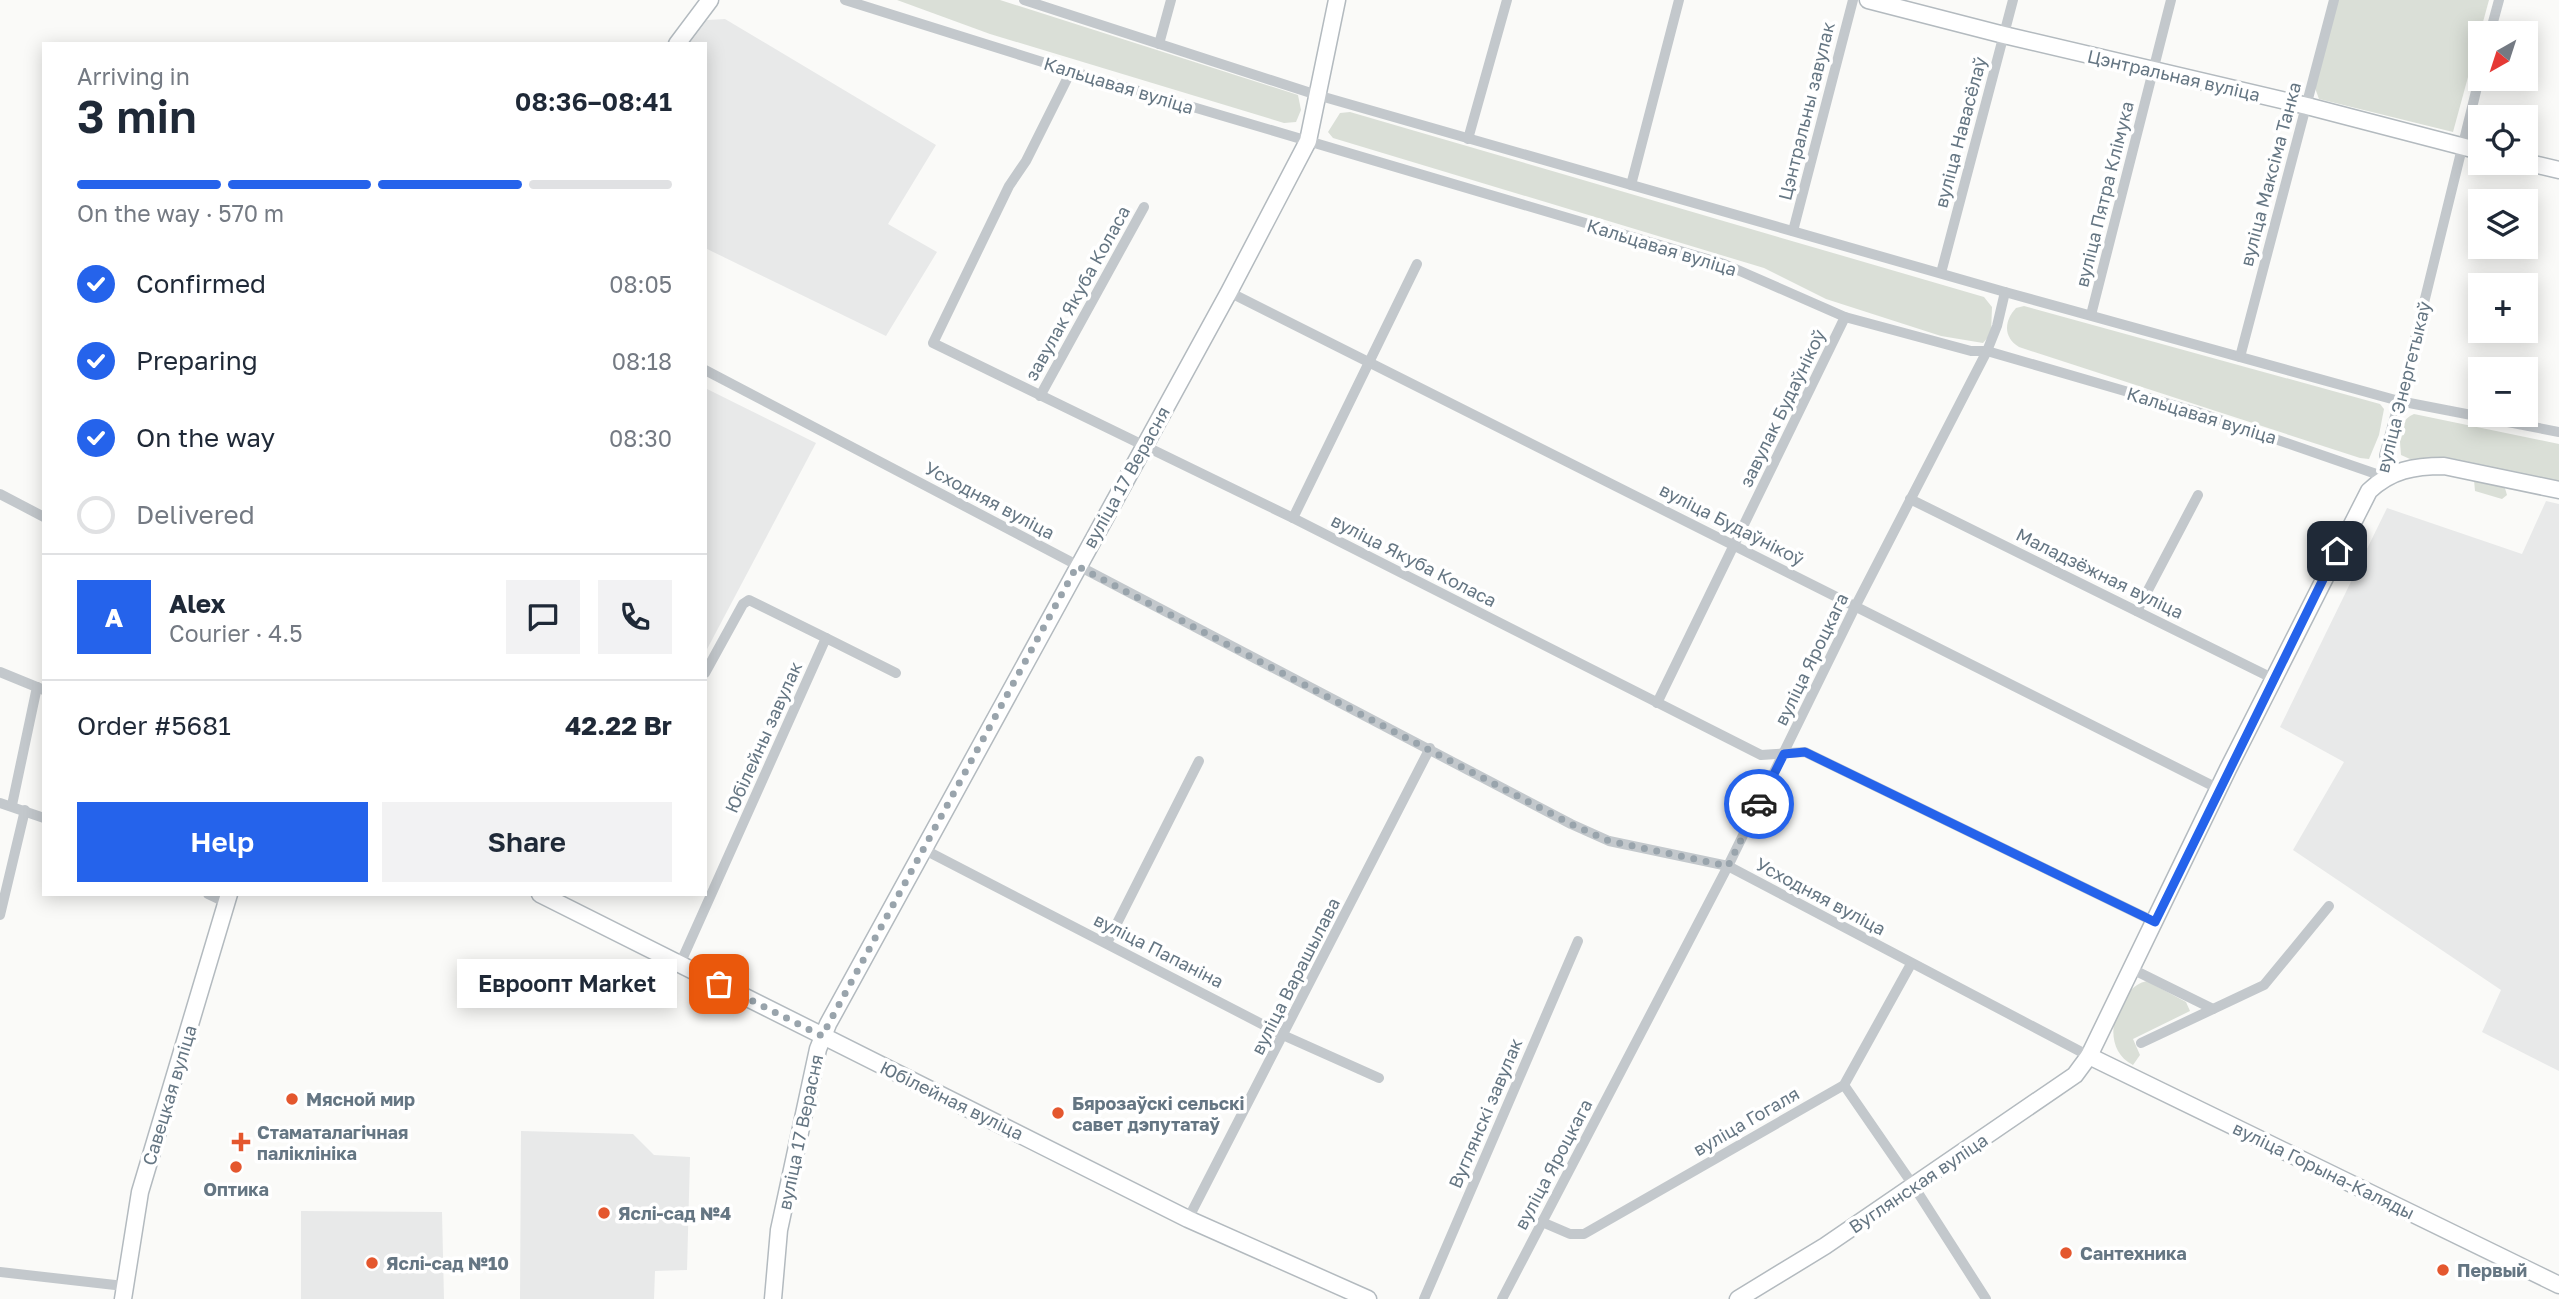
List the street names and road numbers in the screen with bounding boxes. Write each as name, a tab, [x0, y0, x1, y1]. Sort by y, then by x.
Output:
street label: Цэнтральны завулак	[1773, 19, 1839, 203]
street label: Цэнтральная вуліца	[2085, 44, 2263, 106]
street label: Кальцавая вуліца	[1041, 52, 1197, 118]
street label: вуліца Навасёлаў	[1929, 54, 1991, 210]
street label: вуліца Максіма Танка	[2235, 79, 2305, 269]
street label: вуліца Пятра Клімука	[2070, 99, 2138, 289]
street label: завулак Якуба Коласа	[1020, 202, 1134, 384]
street label: Кальцавая вуліца	[1584, 214, 1740, 280]
street label: вуліца Энергетыкаў	[2371, 299, 2435, 475]
street label: завулак Будаўнікоў	[1734, 325, 1830, 491]
street label: Кальцавая вуліца	[2124, 382, 2280, 448]
street label: вуліца 17 Верасня	[1078, 402, 1174, 552]
street label: Усходняя вуліца	[921, 456, 1059, 544]
street label: вуліца Будаўнікоў	[1656, 478, 1808, 570]
street label: вуліца Якуба Коласа	[1328, 509, 1500, 611]
street label: Маладзёжная вуліца	[2013, 523, 2187, 623]
street label: вуліца Яроцкага	[1769, 589, 1853, 729]
street label: Юбілейны завулак	[720, 658, 806, 816]
street label: Усходняя вуліца	[1752, 852, 1890, 940]
street label: вуліца Варашылава	[1246, 894, 1344, 1058]
street label: вуліца Папаніна	[1091, 908, 1227, 992]
street label: Савецкая вуліца	[137, 1022, 201, 1168]
street label: Вуглянскі завулак	[1443, 1035, 1527, 1191]
street label: вуліца 17 Верасня	[773, 1052, 827, 1212]
street label: Юбілейная вуліца	[877, 1056, 1027, 1144]
street label: вуліца Гогаля	[1689, 1082, 1803, 1160]
street label: вуліца Яроцкага	[1509, 1095, 1597, 1233]
street label: вуліца Горына-Каляды	[2230, 1116, 2418, 1224]
street label: Вуглянская вуліца	[1844, 1128, 1992, 1238]

